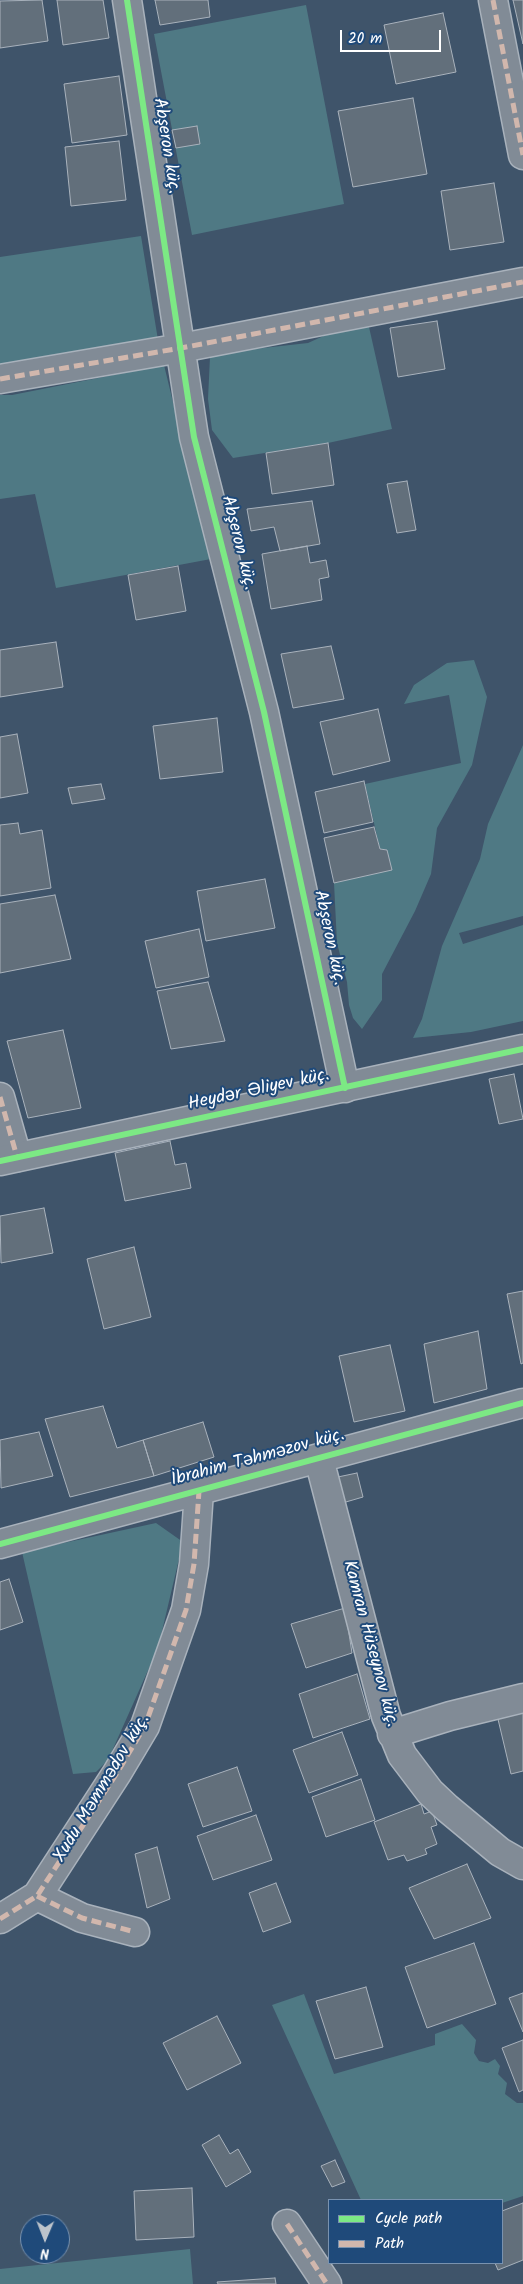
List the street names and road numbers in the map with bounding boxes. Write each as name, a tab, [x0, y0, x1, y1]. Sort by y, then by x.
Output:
street label: Abşeron küç.	[147, 97, 183, 195]
street label: Abşeron küç.	[215, 494, 259, 592]
street label: Abşeron küç.	[307, 889, 349, 987]
street label: Heydər Əliyev küç.	[186, 1065, 332, 1117]
street label: İbrahim Təhməzov küç.	[169, 1425, 347, 1493]
street label: Kamran Hüseynov küç.	[336, 1558, 402, 1730]
street label: Xudu Məmmədov küç.	[50, 1711, 156, 1867]

